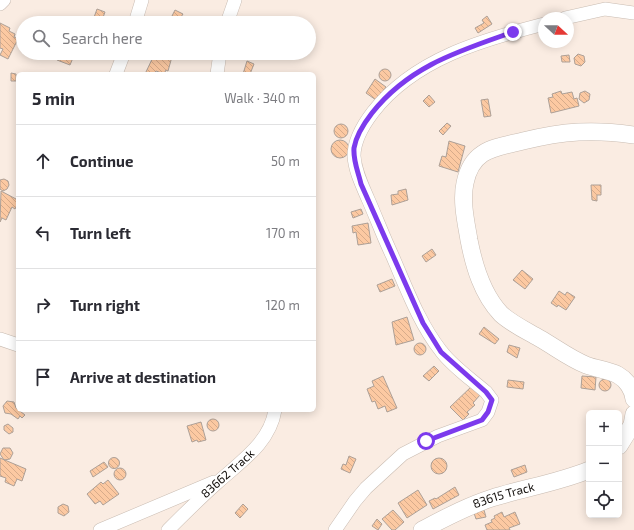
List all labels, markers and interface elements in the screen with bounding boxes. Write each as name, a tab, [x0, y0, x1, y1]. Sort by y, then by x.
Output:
north arrow	[538, 12, 574, 48]
search box	[16, 16, 316, 60]
route end	[504, 23, 522, 41]
icon: search	[30, 27, 52, 49]
text: Search here	[62, 29, 143, 47]
text: 5 min	[32, 88, 75, 108]
text: Walk · 340 m	[224, 90, 300, 106]
icon: ahead	[32, 150, 54, 172]
text: Continue	[70, 152, 133, 170]
text: 50 m	[271, 153, 300, 169]
icon: left	[32, 222, 54, 244]
text: Turn left	[70, 224, 131, 242]
text: 170 m	[266, 225, 300, 241]
icon: right	[32, 294, 54, 316]
text: Turn right	[70, 296, 140, 314]
text: 120 m	[265, 297, 300, 313]
icon: arrive	[32, 366, 54, 388]
text: Arrive at destination	[70, 368, 216, 386]
map controls	[586, 410, 622, 518]
button: +	[586, 410, 622, 446]
route start	[417, 432, 435, 450]
street label: 83662 Track	[198, 446, 256, 500]
button: −	[586, 446, 622, 482]
street label: 83615 Track	[470, 479, 536, 510]
button: locate	[586, 482, 622, 518]

